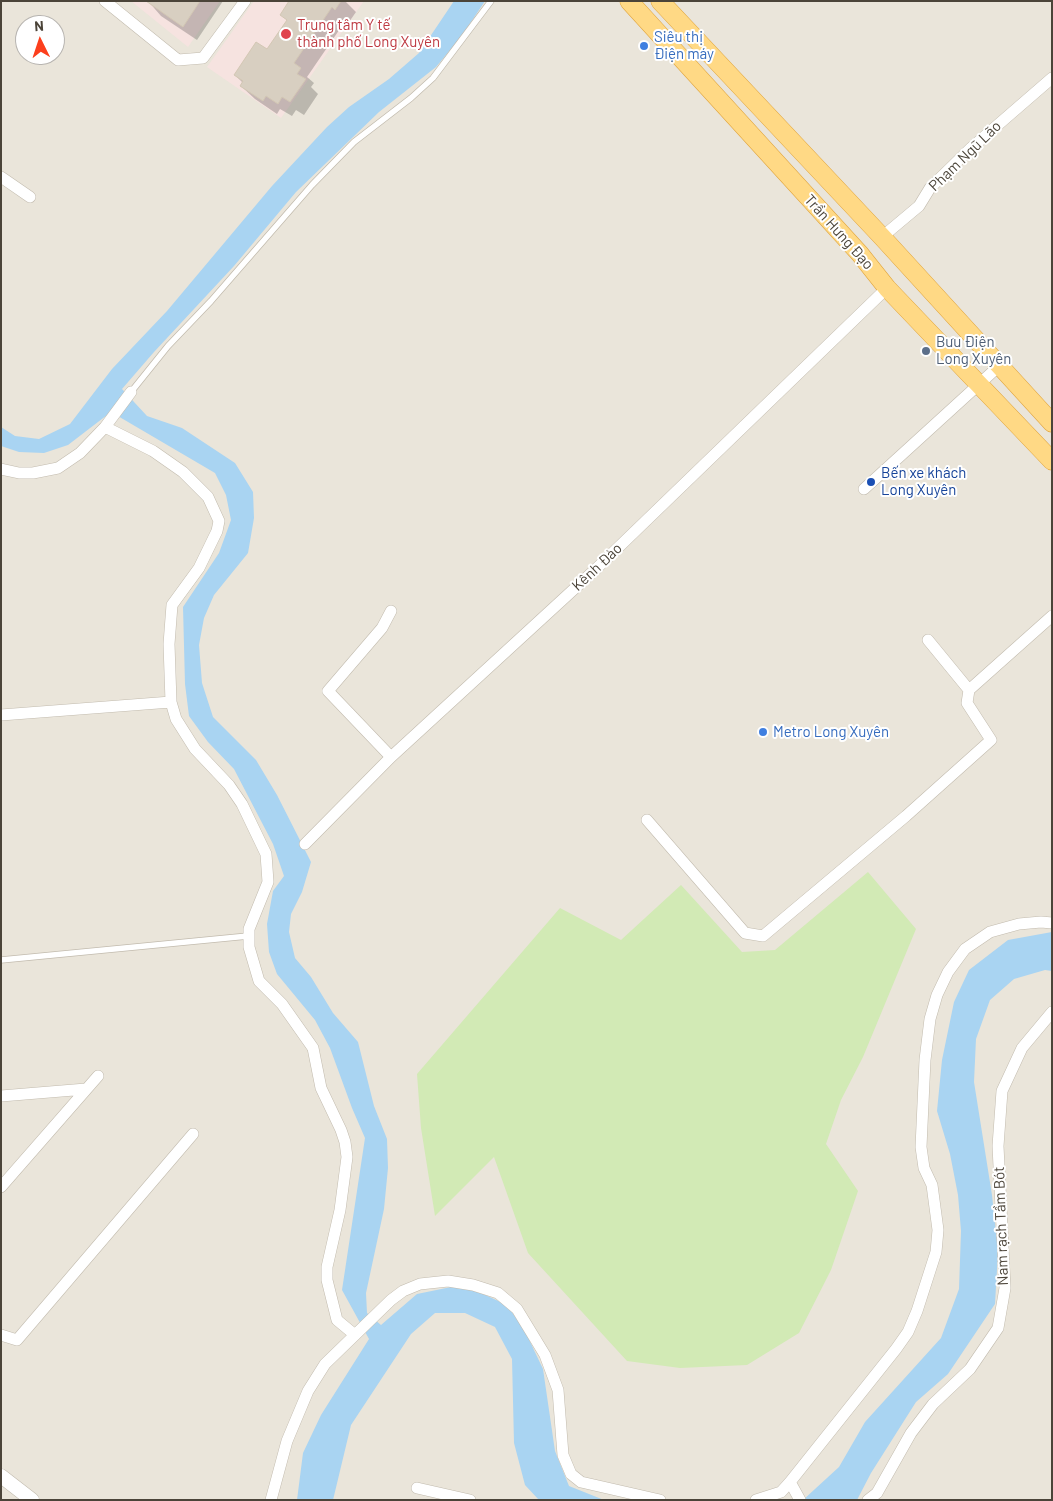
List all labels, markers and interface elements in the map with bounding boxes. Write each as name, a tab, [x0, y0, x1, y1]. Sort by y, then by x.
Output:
north arrow	[15, 15, 65, 65]
place label: Trung tâm Y tế thành phố Long Xuyên	[297, 16, 440, 51]
text: N	[34, 17, 44, 34]
marker: Trung tâm Y tế thành phố Long Xuyên	[279, 27, 293, 41]
place label: Siêu thị Điện máy	[654, 28, 714, 63]
marker: Siêu thị Điện máy	[638, 40, 650, 52]
street label: Phạm Ngũ Lão	[925, 117, 1005, 195]
street label: Trần Hưng Đạo	[801, 191, 877, 273]
place label: Bưu Điện Long Xuyên	[936, 333, 1011, 368]
marker: Bưu Điện Long Xuyên	[920, 345, 932, 357]
place label: Bến xe khách Long Xuyên	[881, 464, 966, 499]
marker: Bến xe khách Long Xuyên	[865, 476, 877, 488]
street label: Kênh Đào	[568, 539, 626, 595]
place label: Metro Long Xuyên	[773, 723, 889, 741]
marker: Metro Long Xuyên	[757, 726, 769, 738]
street label: Nam rạch Tầm Bót	[990, 1166, 1012, 1286]

